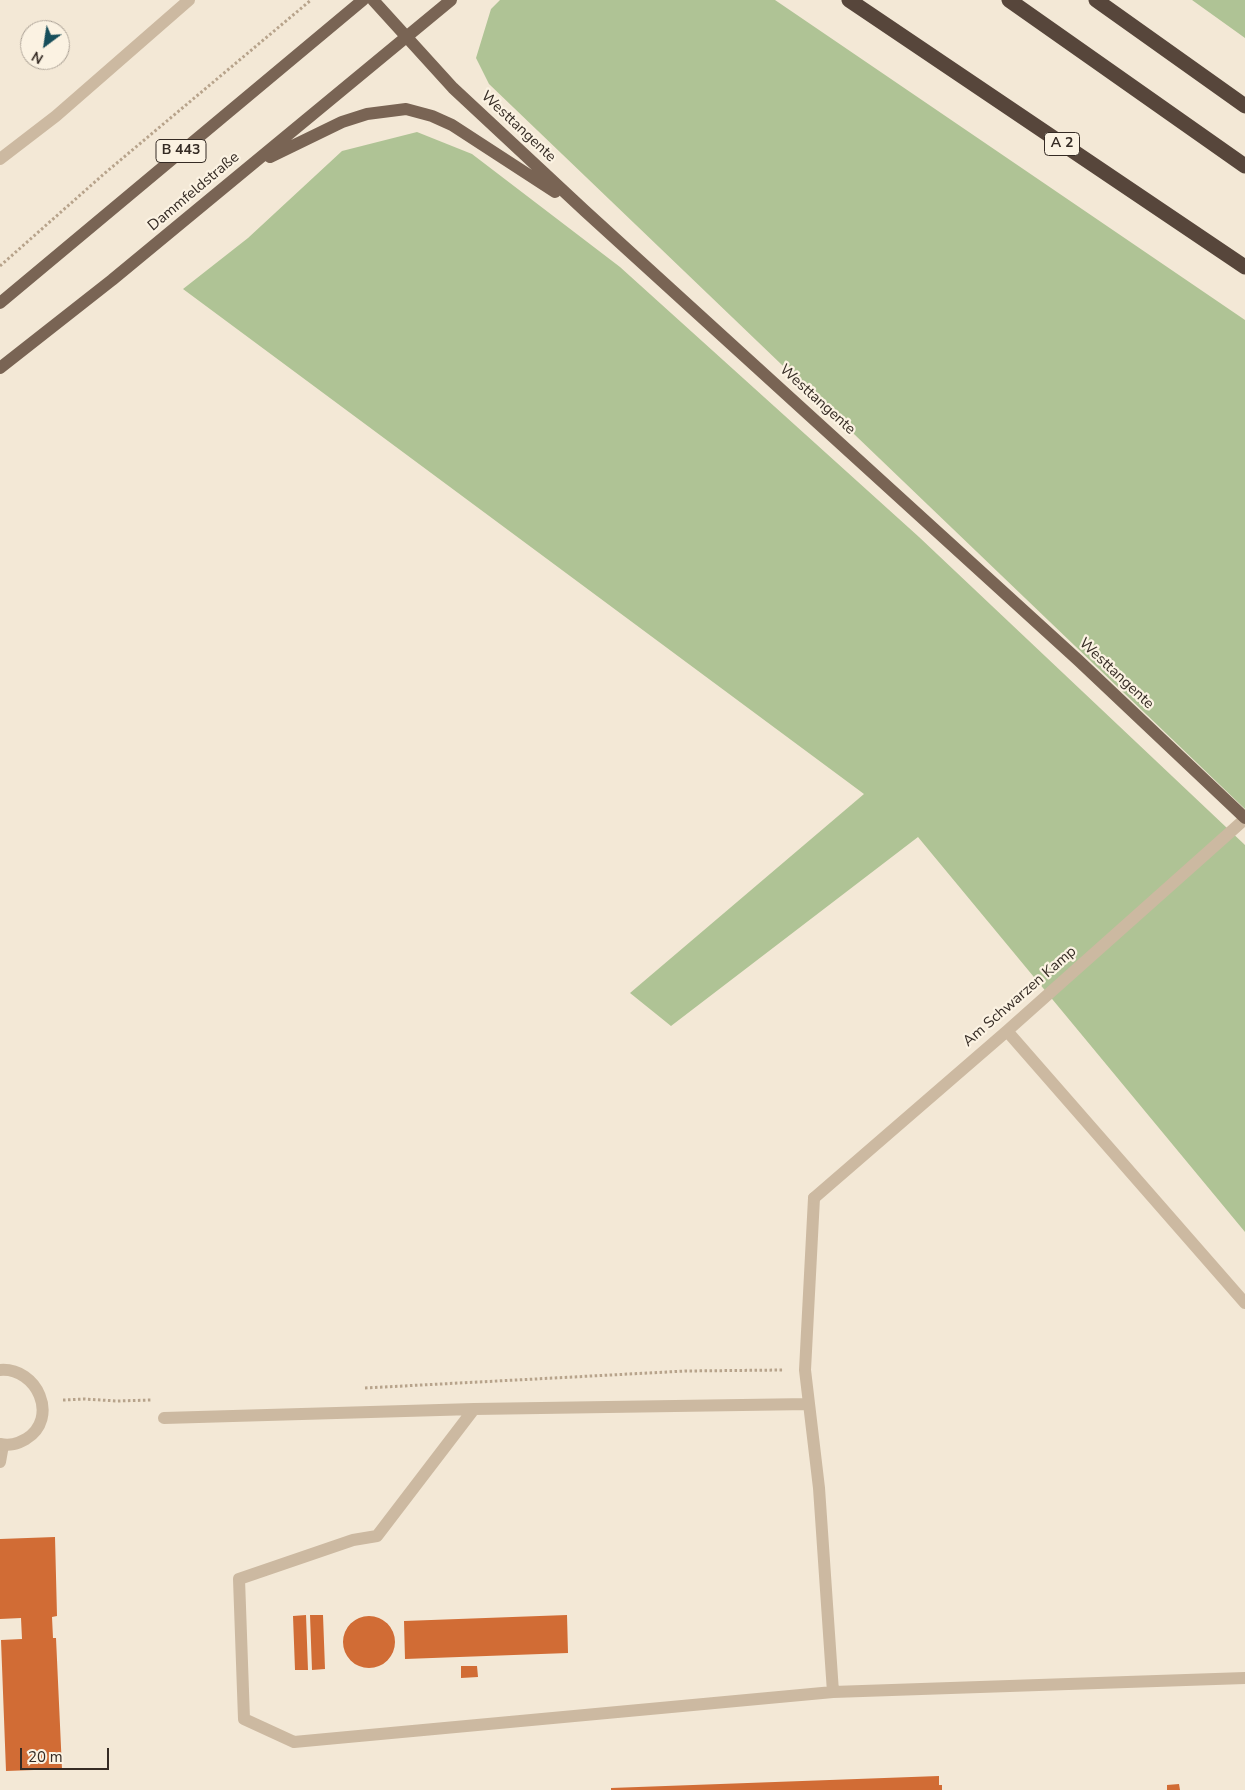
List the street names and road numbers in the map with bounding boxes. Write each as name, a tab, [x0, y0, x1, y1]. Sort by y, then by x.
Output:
street label: Westtangente	[477, 88, 559, 166]
road number: A 2	[1044, 132, 1080, 156]
road number: B 443	[156, 140, 206, 162]
street label: Dammfeldstraße	[145, 149, 243, 235]
street label: Westtangente	[775, 361, 859, 439]
street label: Westtangente	[1075, 635, 1157, 713]
street label: Am Schwarzen Kamp	[960, 943, 1080, 1051]

